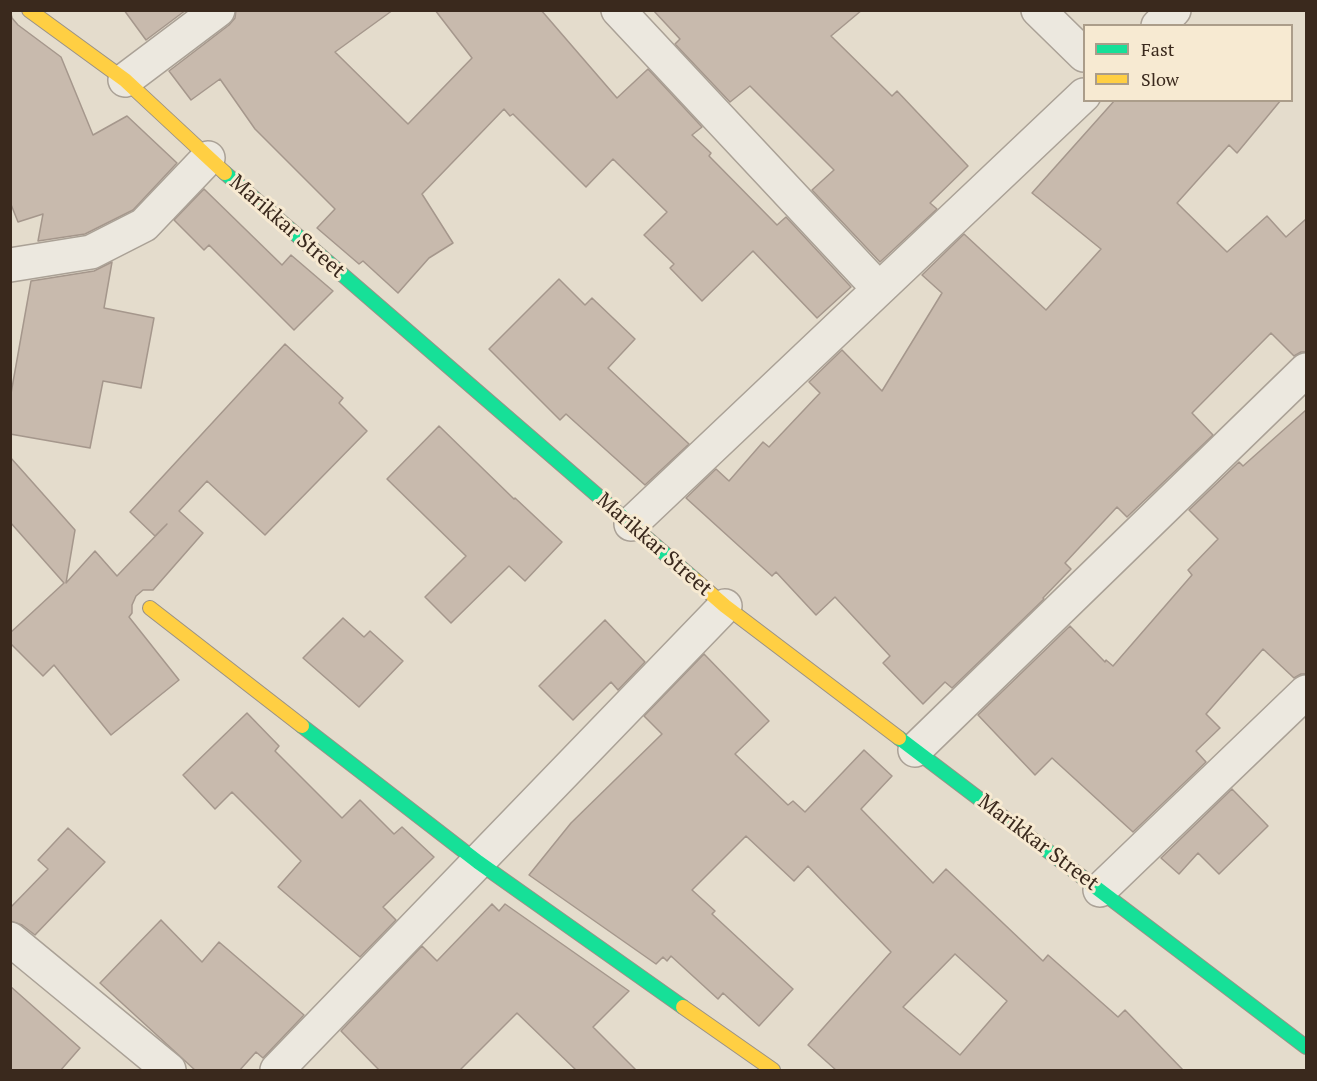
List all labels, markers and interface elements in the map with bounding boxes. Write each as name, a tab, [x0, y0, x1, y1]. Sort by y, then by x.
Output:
legend	[1083, 24, 1293, 102]
text: Fast	[1141, 37, 1174, 61]
text: Slow	[1141, 67, 1179, 91]
street label: Marikkar Street	[224, 170, 350, 284]
street label: Marikkar Street	[591, 488, 717, 602]
street label: Marikkar Street	[973, 789, 1103, 897]

